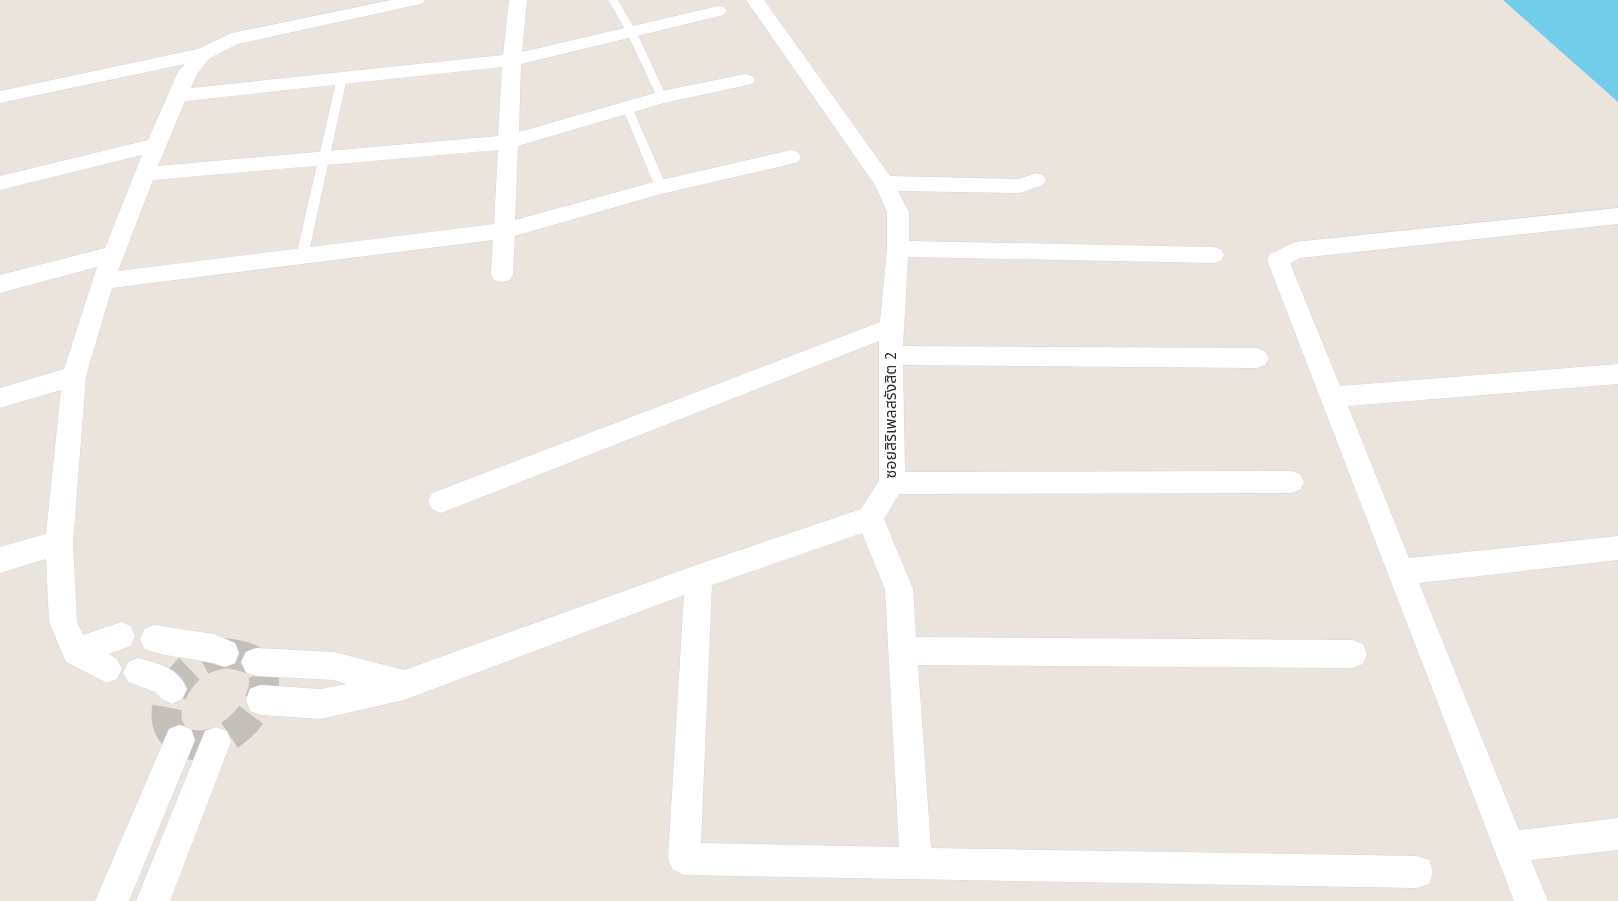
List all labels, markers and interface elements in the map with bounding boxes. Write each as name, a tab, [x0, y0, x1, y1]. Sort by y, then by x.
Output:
street label: ซอยสิริเพลสรังสิต 2	[880, 351, 900, 479]

